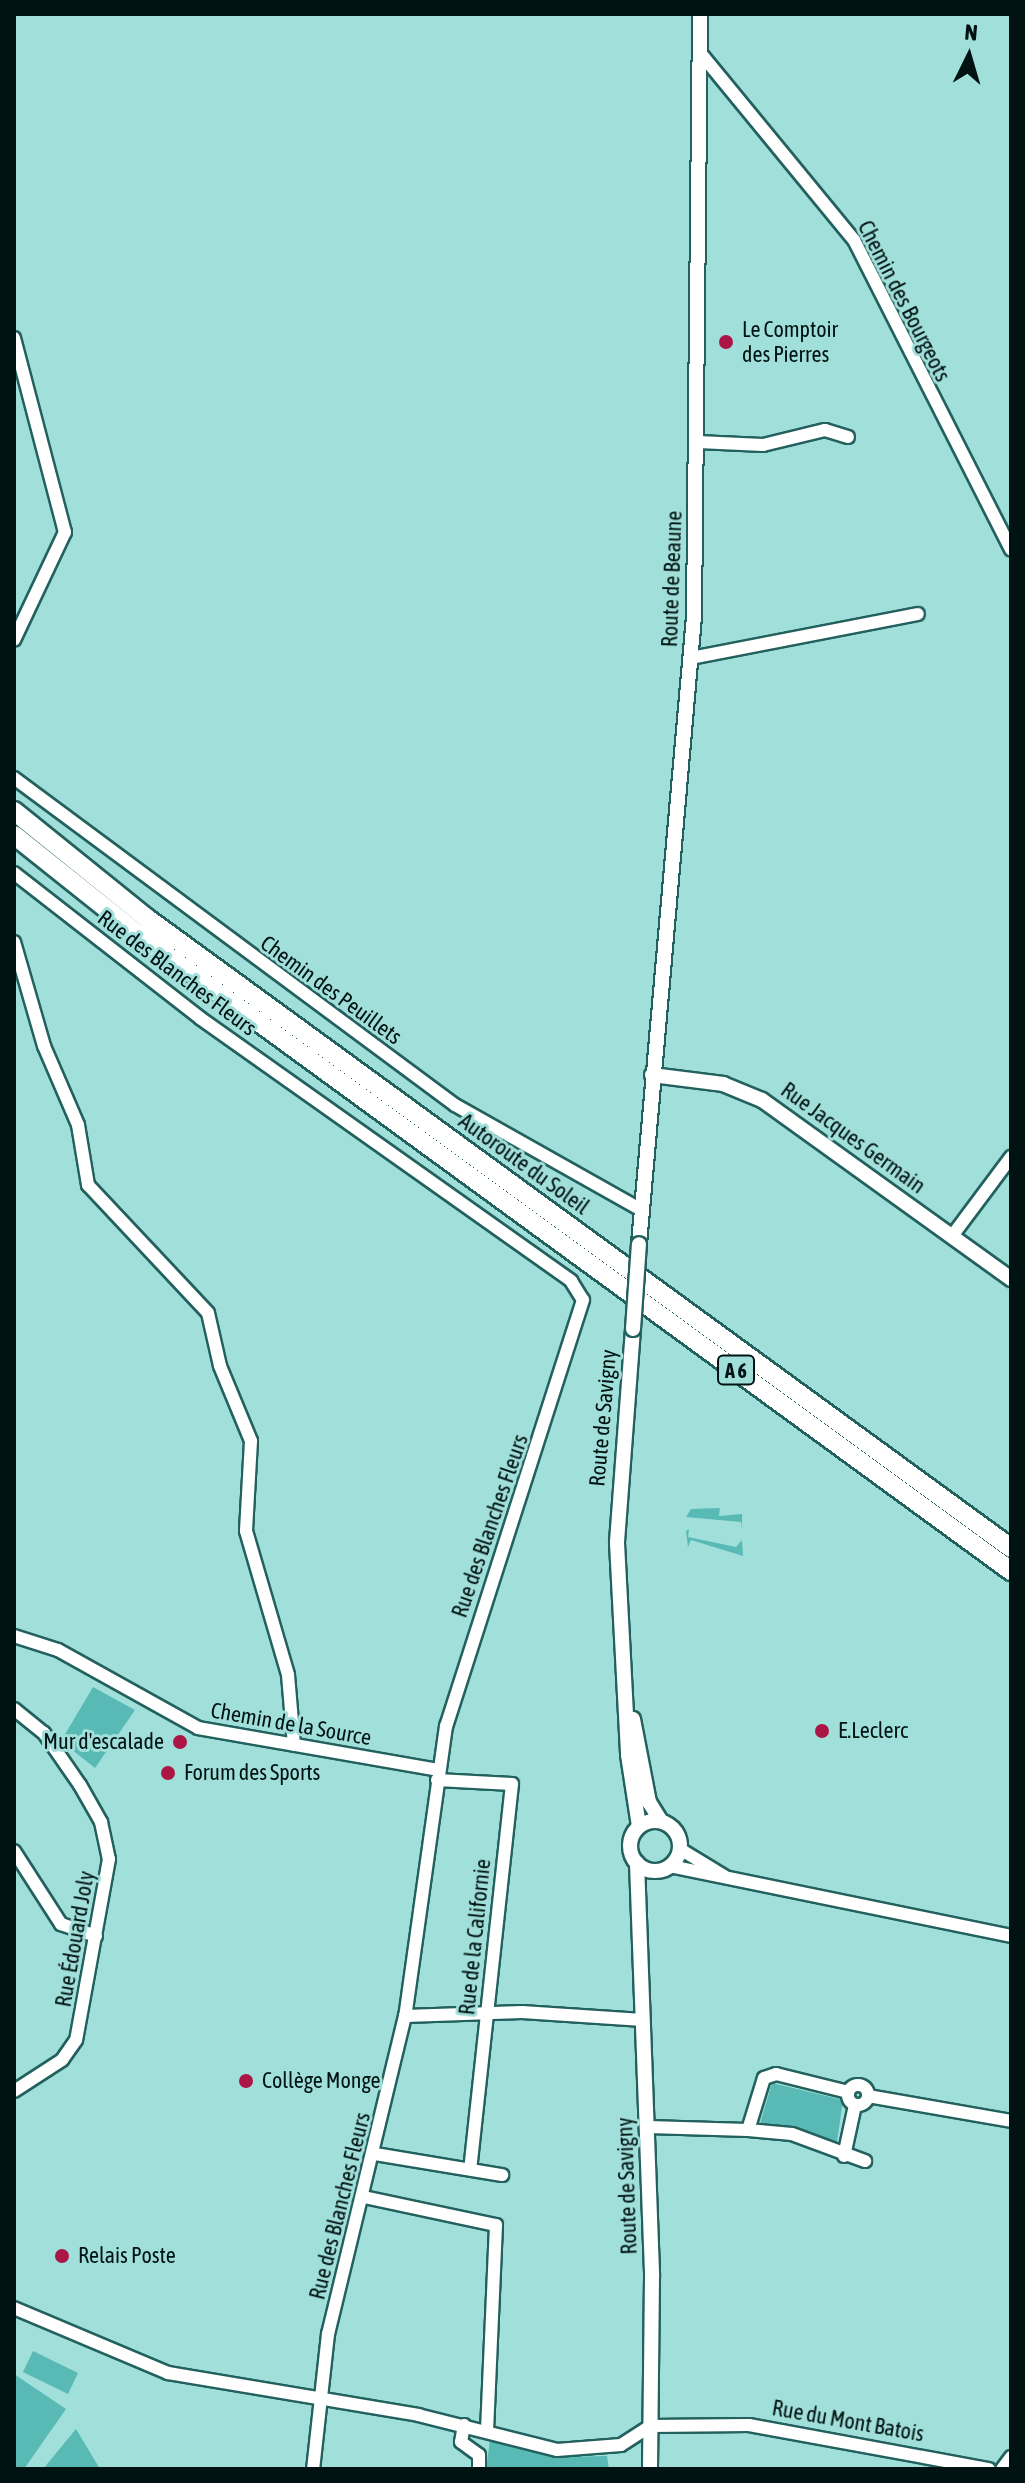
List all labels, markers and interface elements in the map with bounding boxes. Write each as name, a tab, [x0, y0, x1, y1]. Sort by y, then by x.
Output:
north arrow	[929, 16, 1009, 96]
text: N	[963, 19, 979, 46]
street label: Chemin des Bourgeots	[852, 216, 956, 386]
place label: Le Comptoir des Pierres	[742, 316, 838, 368]
marker: Le Comptoir des Pierres	[717, 333, 735, 351]
street label: Route de Beaune	[656, 510, 688, 648]
street label: Rue des Blanches Fleurs	[92, 905, 262, 1041]
street label: Chemin des Peuillets	[255, 930, 407, 1050]
street label: Rue Jacques Germain	[776, 1077, 930, 1199]
street label: Autoroute du Soleil	[454, 1108, 594, 1220]
street label: Route de Savigny	[584, 1348, 622, 1488]
road number: A 6	[716, 1354, 756, 1386]
street label: Rue des Blanches Fleurs	[446, 1431, 534, 1621]
street label: Chemin de la Source	[209, 1697, 373, 1751]
place label: E.Leclerc	[838, 1718, 908, 1744]
marker: E.Leclerc	[813, 1722, 831, 1740]
place label: Mur d'escalade	[43, 1729, 164, 1755]
marker: Mur d'escalade	[171, 1733, 189, 1751]
place label: Forum des Sports	[184, 1760, 320, 1786]
marker: Forum des Sports	[159, 1764, 177, 1782]
street label: Rue de la Californie	[454, 1858, 496, 2016]
street label: Rue Édouard Joly	[50, 1869, 100, 2009]
place label: Collège Monge	[262, 2068, 380, 2094]
marker: Collège Monge	[237, 2072, 255, 2090]
street label: Rue des Blanches Fleurs	[304, 2110, 376, 2302]
street label: Route de Savigny	[611, 2117, 643, 2255]
place label: Relais Poste	[78, 2243, 176, 2269]
marker: Relais Poste	[53, 2247, 71, 2265]
street label: Rue du Mont Batois	[770, 2395, 926, 2447]

